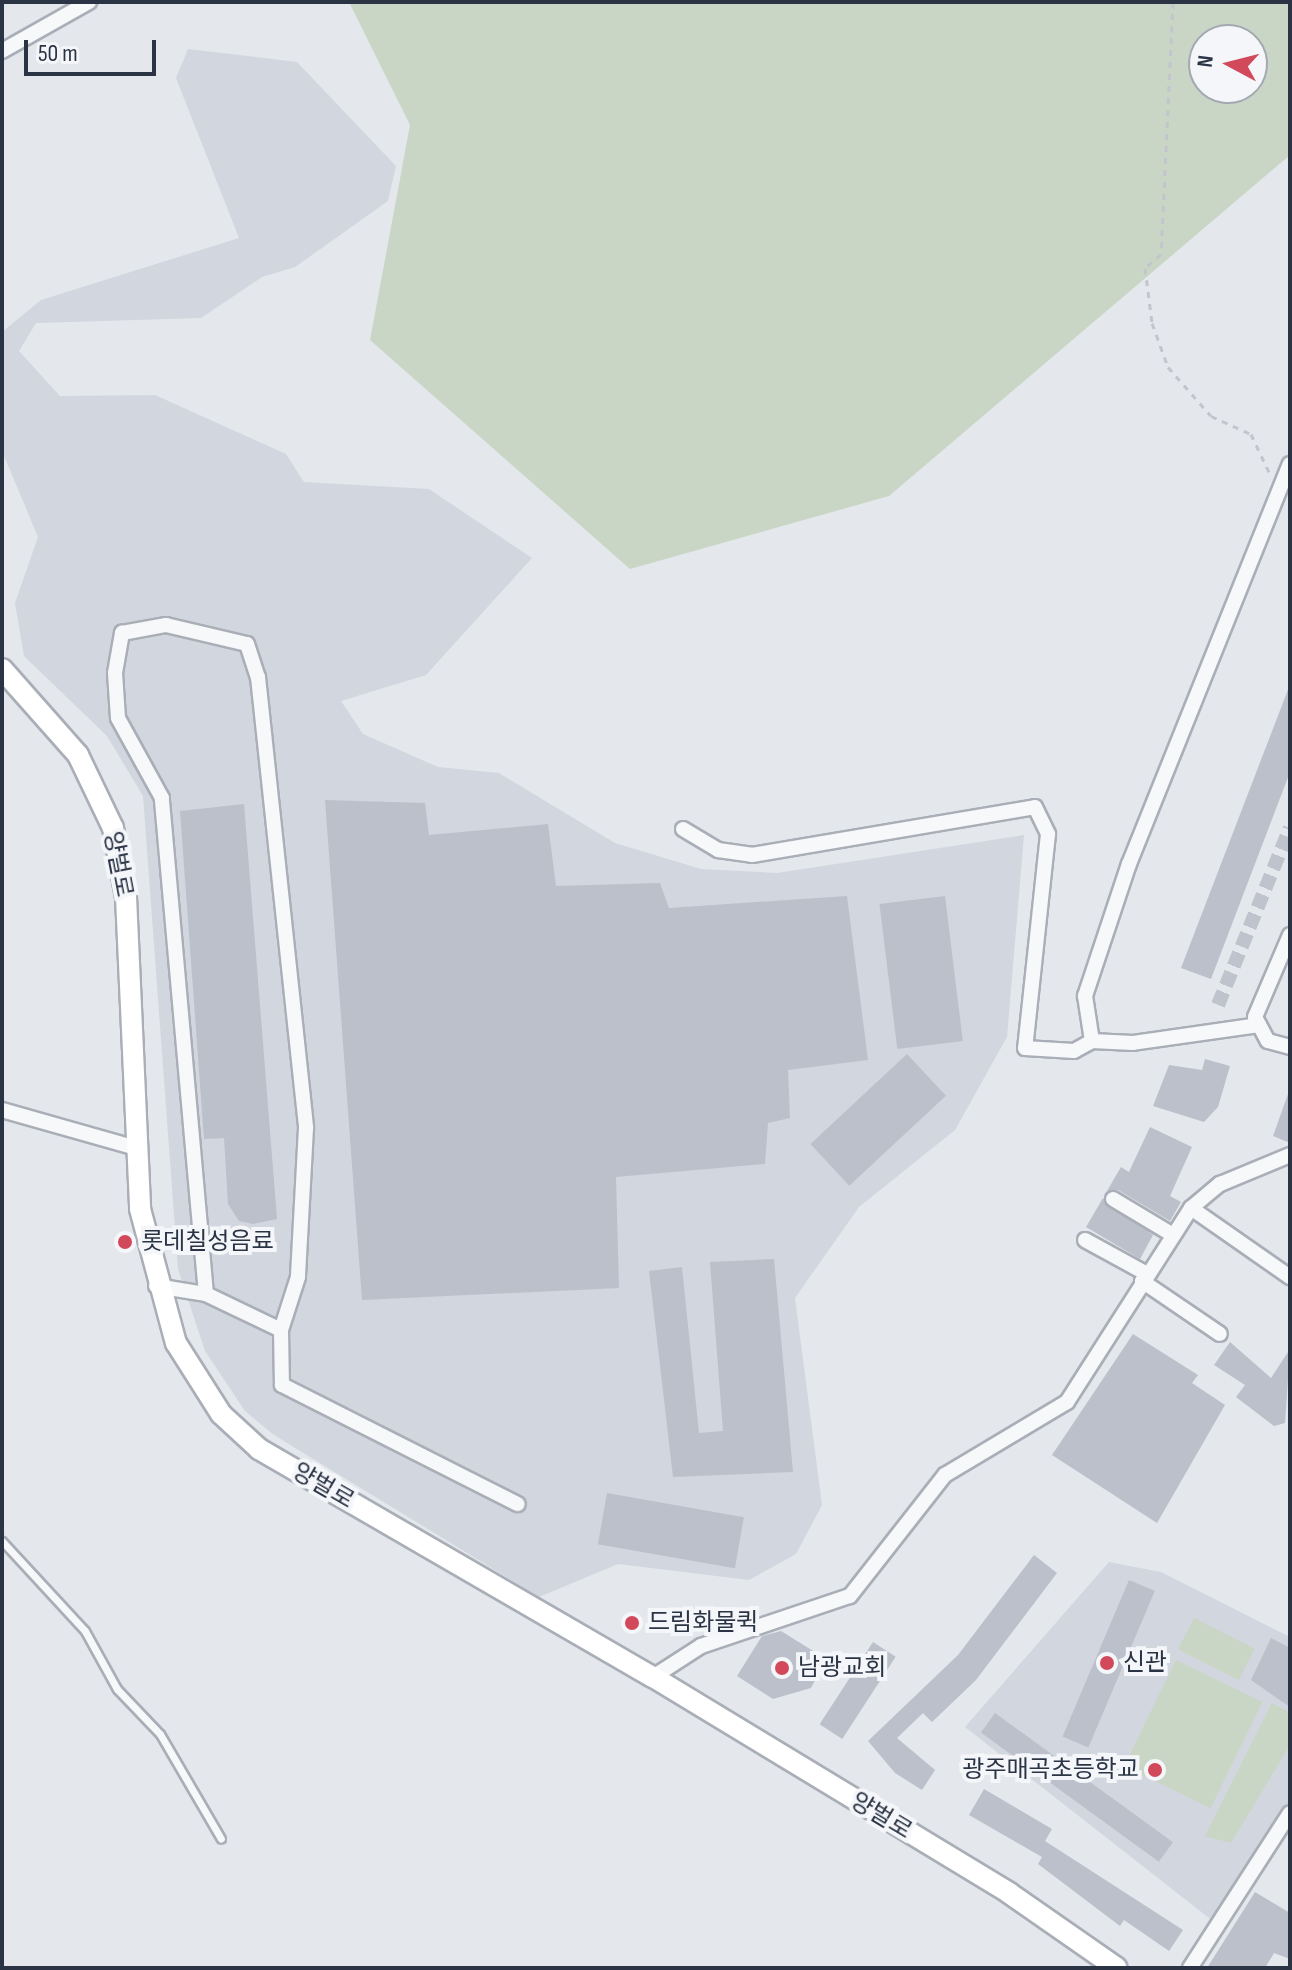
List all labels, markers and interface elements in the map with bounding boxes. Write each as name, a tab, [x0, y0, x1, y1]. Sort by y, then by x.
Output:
scale bar	[28, 24, 160, 74]
north arrow	[1188, 24, 1268, 104]
text: 50 m	[38, 39, 78, 68]
text: N	[1192, 54, 1220, 69]
street label: 양벌로	[98, 829, 138, 899]
place label: 롯데칠성음료	[141, 1228, 273, 1256]
marker: 롯데칠성음료	[116, 1233, 134, 1251]
street label: 양벌로	[287, 1457, 359, 1515]
place label: 드림화물퀵	[648, 1609, 758, 1637]
marker: 드림화물퀵	[623, 1614, 641, 1632]
place label: 신관	[1123, 1649, 1167, 1677]
place label: 남광교회	[798, 1654, 886, 1682]
marker: 신관	[1098, 1654, 1116, 1672]
marker: 남광교회	[773, 1659, 791, 1677]
place label: 광주매곡초등학교	[962, 1756, 1139, 1784]
marker: 광주매곡초등학교	[1146, 1761, 1164, 1779]
street label: 양벌로	[845, 1787, 917, 1845]

